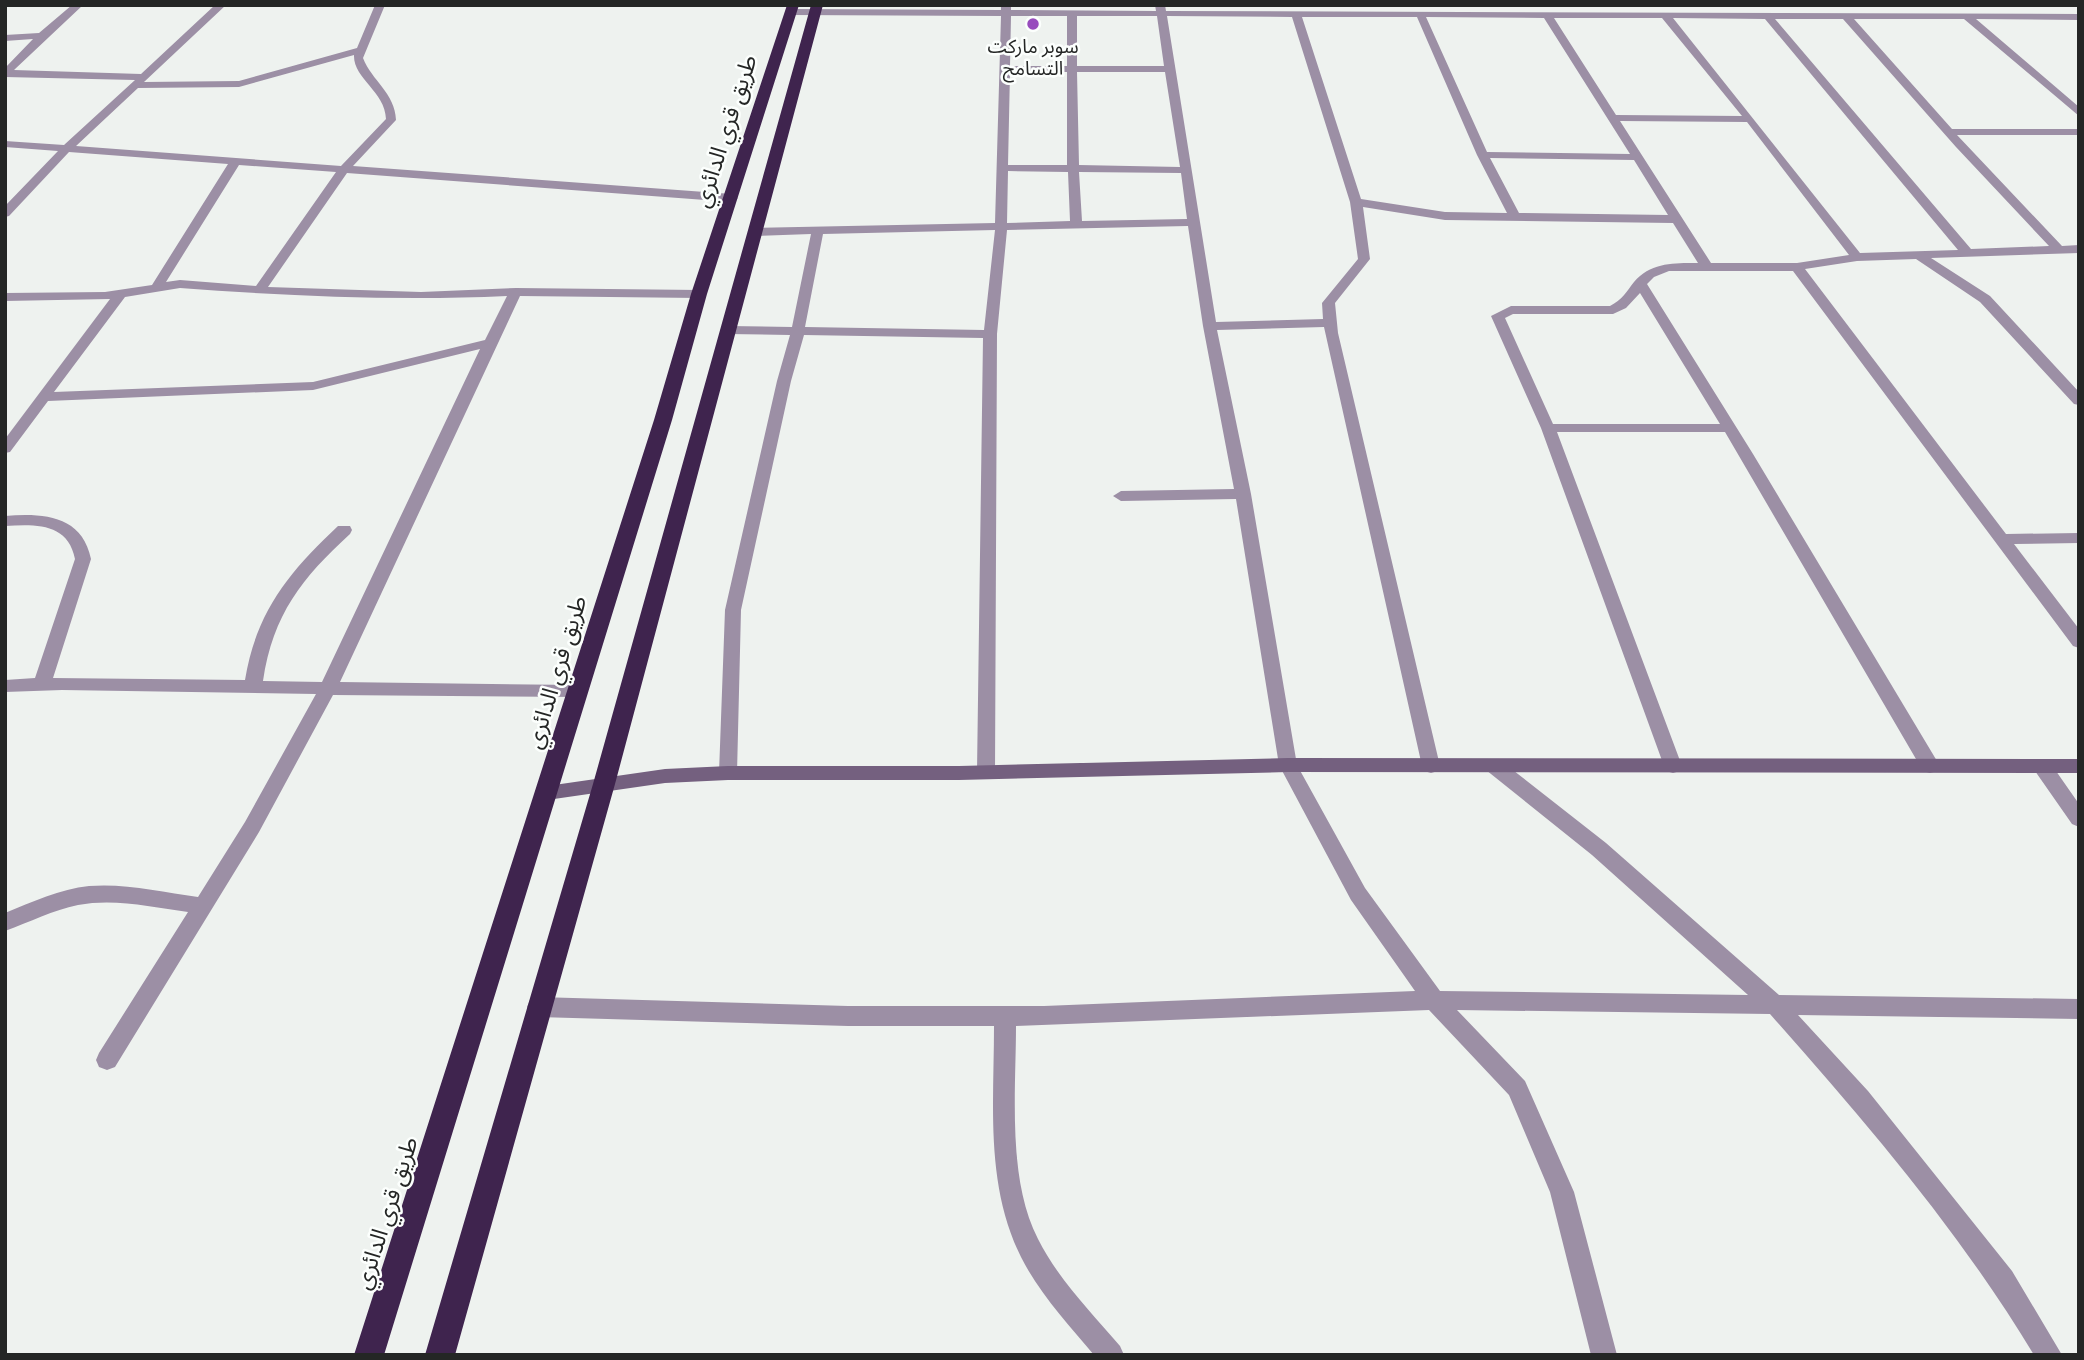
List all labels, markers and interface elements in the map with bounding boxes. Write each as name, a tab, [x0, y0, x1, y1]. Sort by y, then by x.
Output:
marker: سوبر ماركت التسامح	[1025, 16, 1041, 32]
place label: سوبر ماركت التسامح	[987, 35, 1079, 83]
street label: طريق قري الدائري	[687, 51, 766, 212]
street label: طريق قري الدائري	[519, 592, 596, 753]
street label: طريق قري الدائري	[348, 1133, 427, 1294]

